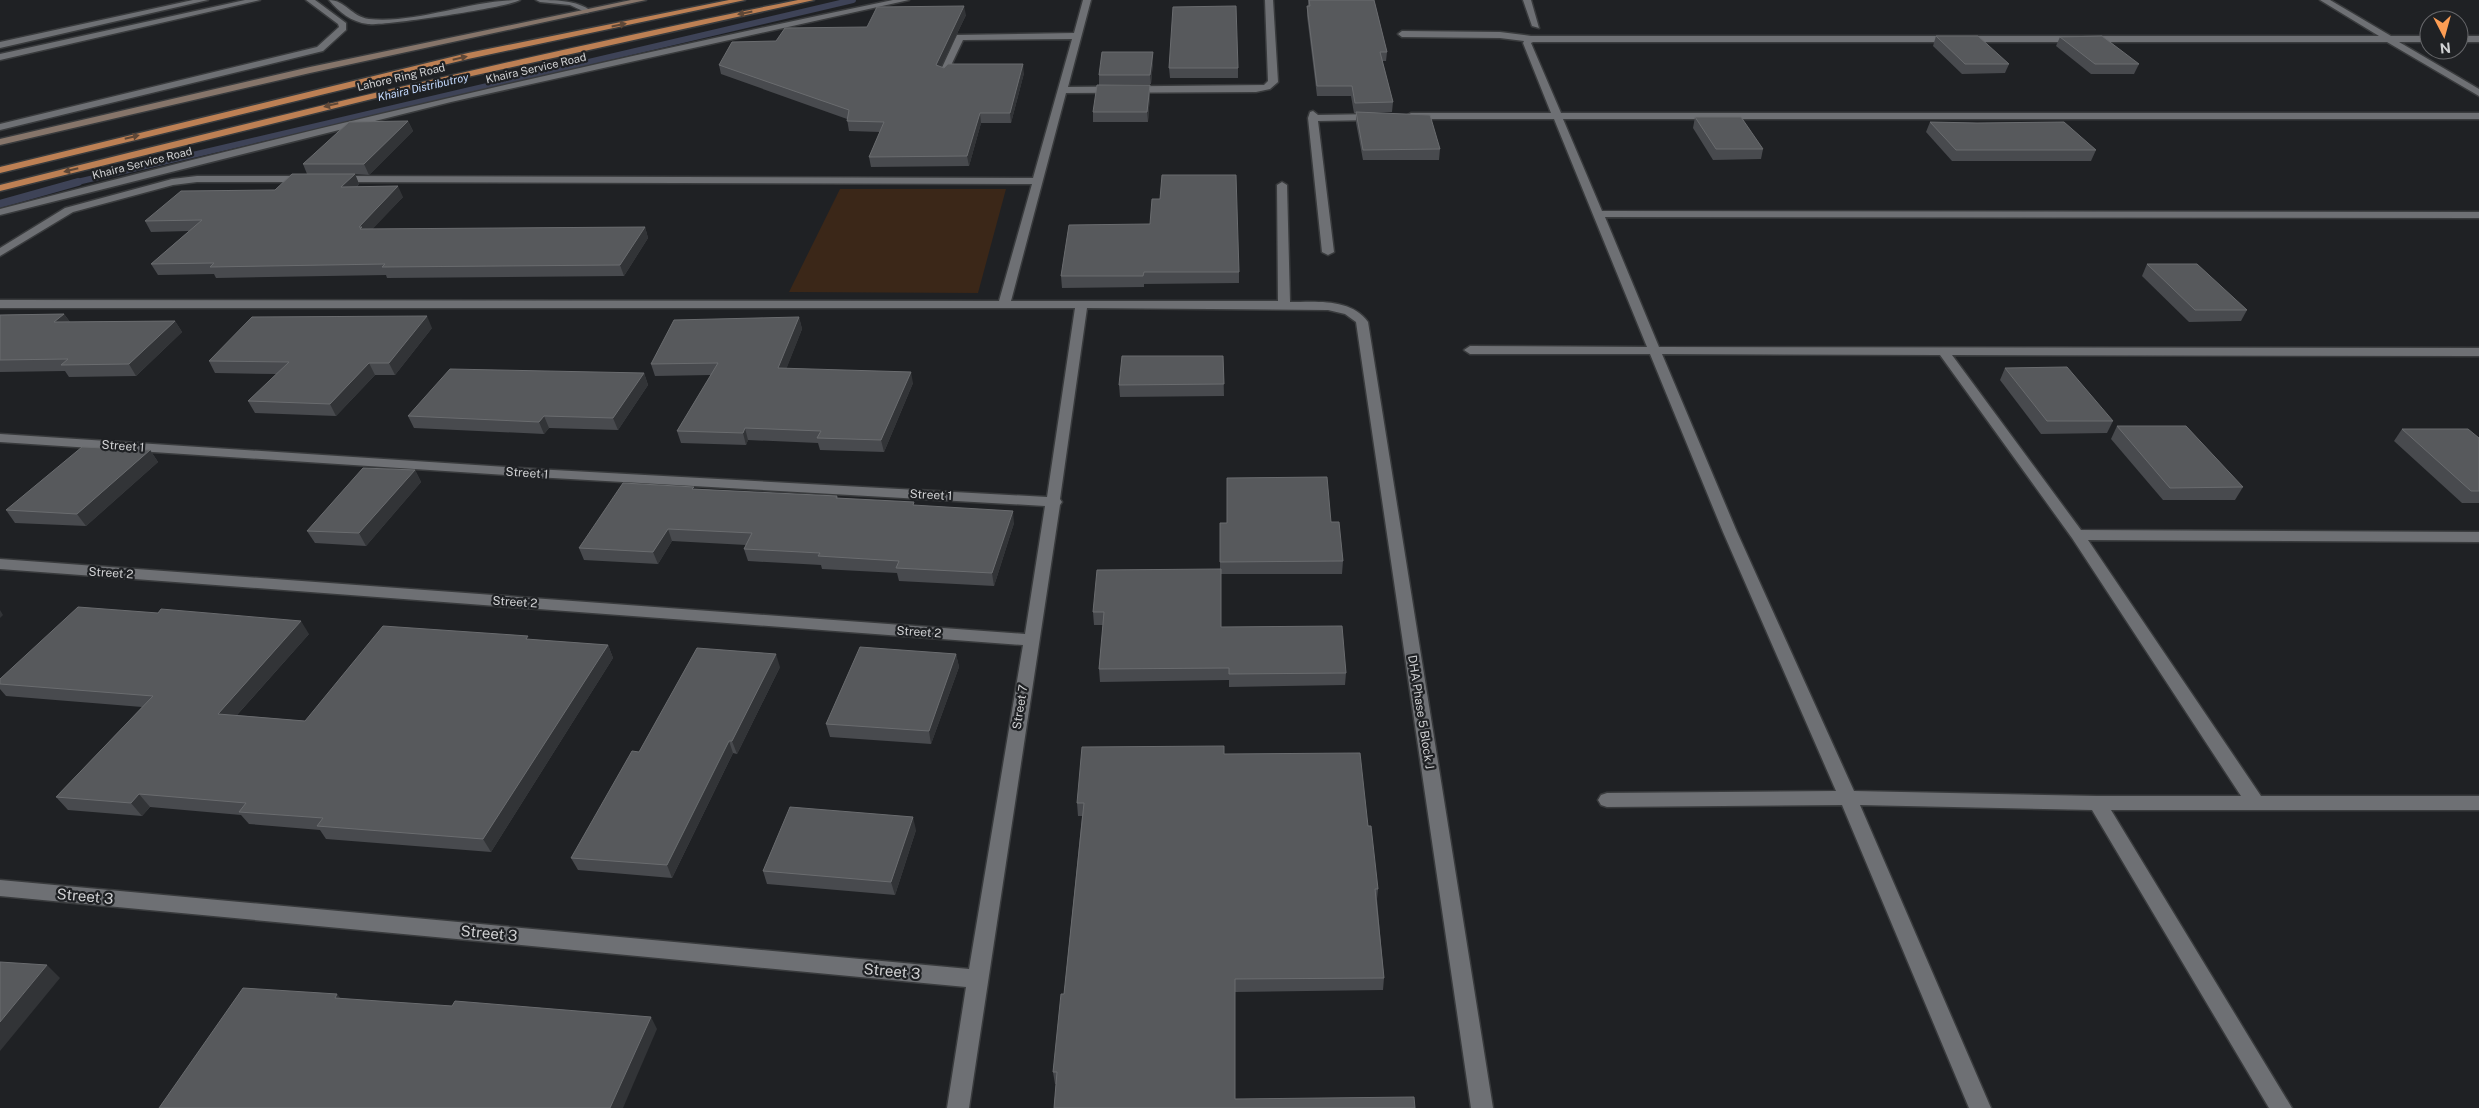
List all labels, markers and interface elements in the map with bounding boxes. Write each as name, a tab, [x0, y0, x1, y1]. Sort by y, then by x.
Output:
one-way arrow	[738, 9, 753, 17]
north arrow	[2419, 10, 2469, 60]
one-way arrow	[612, 21, 627, 29]
text: N	[2439, 39, 2452, 56]
street label: Khaira Service Road	[485, 51, 587, 85]
one-way arrow	[453, 54, 468, 62]
street label: Lahore Ring Road	[356, 61, 446, 93]
water label: Khaira Distributroy	[376, 71, 470, 103]
one-way arrow	[323, 101, 338, 109]
one-way arrow	[125, 133, 140, 141]
street label: Khaira Service Road	[91, 145, 193, 181]
one-way arrow	[63, 166, 78, 174]
street label: Street 1	[101, 438, 145, 454]
street label: Street 1	[505, 465, 549, 481]
street label: Street 1	[909, 487, 953, 503]
street label: Street 2	[88, 564, 134, 582]
street label: Street 2	[492, 593, 538, 611]
street label: Street 2	[896, 623, 942, 641]
street label: DHA Phase 5 Block J	[1405, 654, 1437, 770]
street label: Street 7	[1010, 684, 1030, 730]
street label: Street 3	[56, 885, 114, 907]
street label: Street 3	[460, 922, 518, 944]
street label: Street 3	[863, 960, 921, 982]

